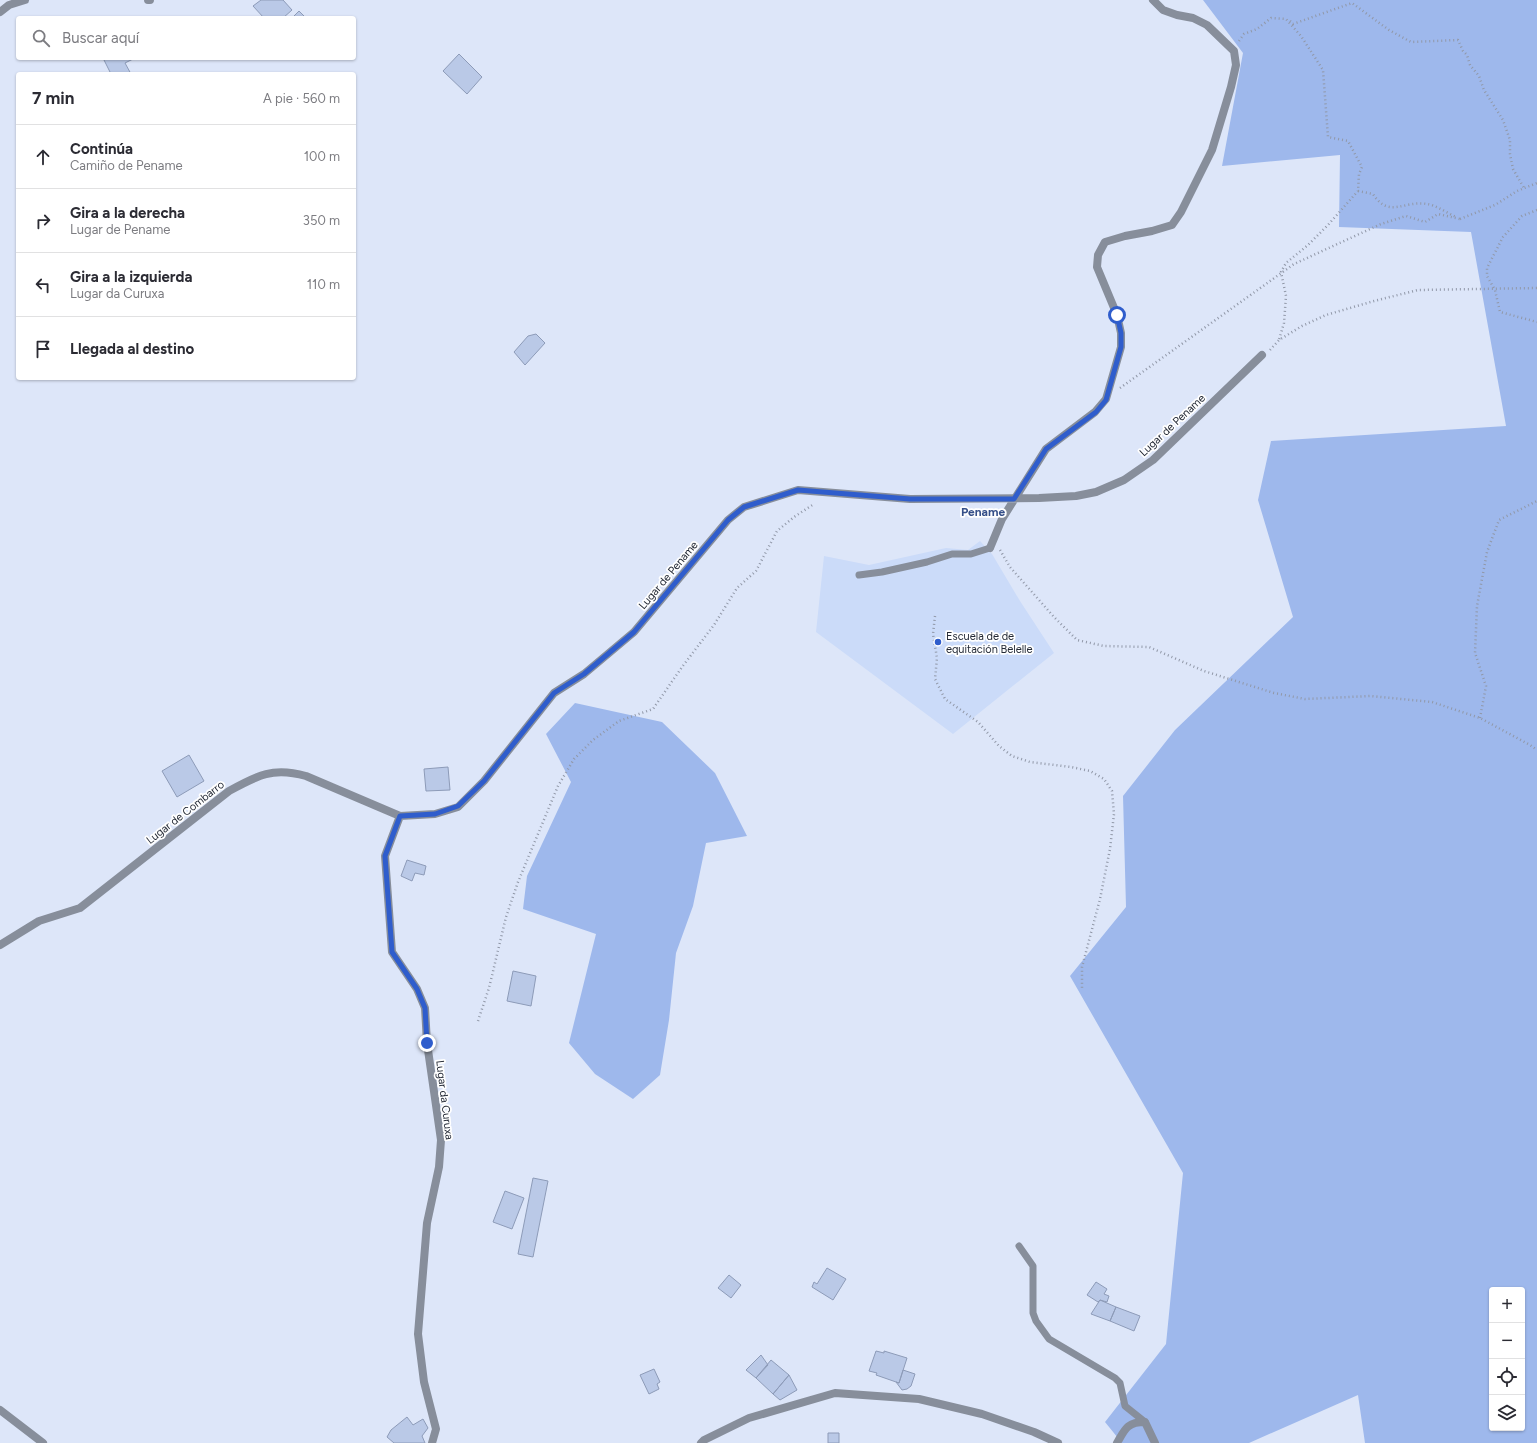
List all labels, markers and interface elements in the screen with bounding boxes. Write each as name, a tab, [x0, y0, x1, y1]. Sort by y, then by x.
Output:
search box	[16, 16, 356, 60]
icon: search	[30, 27, 52, 49]
text: Buscar aquí	[62, 29, 139, 47]
text: 7 min	[32, 88, 74, 108]
text: A pie · 560 m	[263, 91, 340, 106]
text: Continúa	[70, 140, 133, 158]
icon: ahead	[32, 146, 54, 168]
text: 100 m	[304, 149, 340, 164]
text: Camiño de Pename	[70, 158, 183, 173]
text: Gira a la derecha	[70, 204, 185, 222]
icon: right	[32, 210, 54, 232]
text: 350 m	[303, 213, 340, 228]
text: Lugar de Pename	[70, 222, 170, 237]
text: Gira a la izquierda	[70, 268, 192, 286]
icon: left	[32, 274, 54, 296]
text: 110 m	[307, 277, 340, 292]
text: Lugar da Curuxa	[70, 286, 164, 301]
route start	[1108, 306, 1126, 324]
icon: arrive	[32, 338, 54, 360]
text: Llegada al destino	[70, 340, 194, 358]
street label: Lugar de Pename	[1137, 392, 1208, 459]
district label: Pename	[961, 505, 1005, 519]
street label: Lugar de Pename	[636, 539, 701, 612]
place label: Escuela de de equitación Belelle	[946, 630, 1033, 656]
marker: Escuela de de equitación Belelle	[933, 637, 943, 647]
street label: Lugar de Combarro	[144, 778, 227, 847]
route end	[418, 1034, 436, 1052]
street label: Lugar da Curuxa	[433, 1060, 456, 1140]
map controls	[1489, 1287, 1525, 1431]
button: +	[1489, 1287, 1525, 1323]
button: −	[1489, 1323, 1525, 1359]
button: locate	[1489, 1359, 1525, 1395]
button: layers	[1489, 1395, 1525, 1431]

